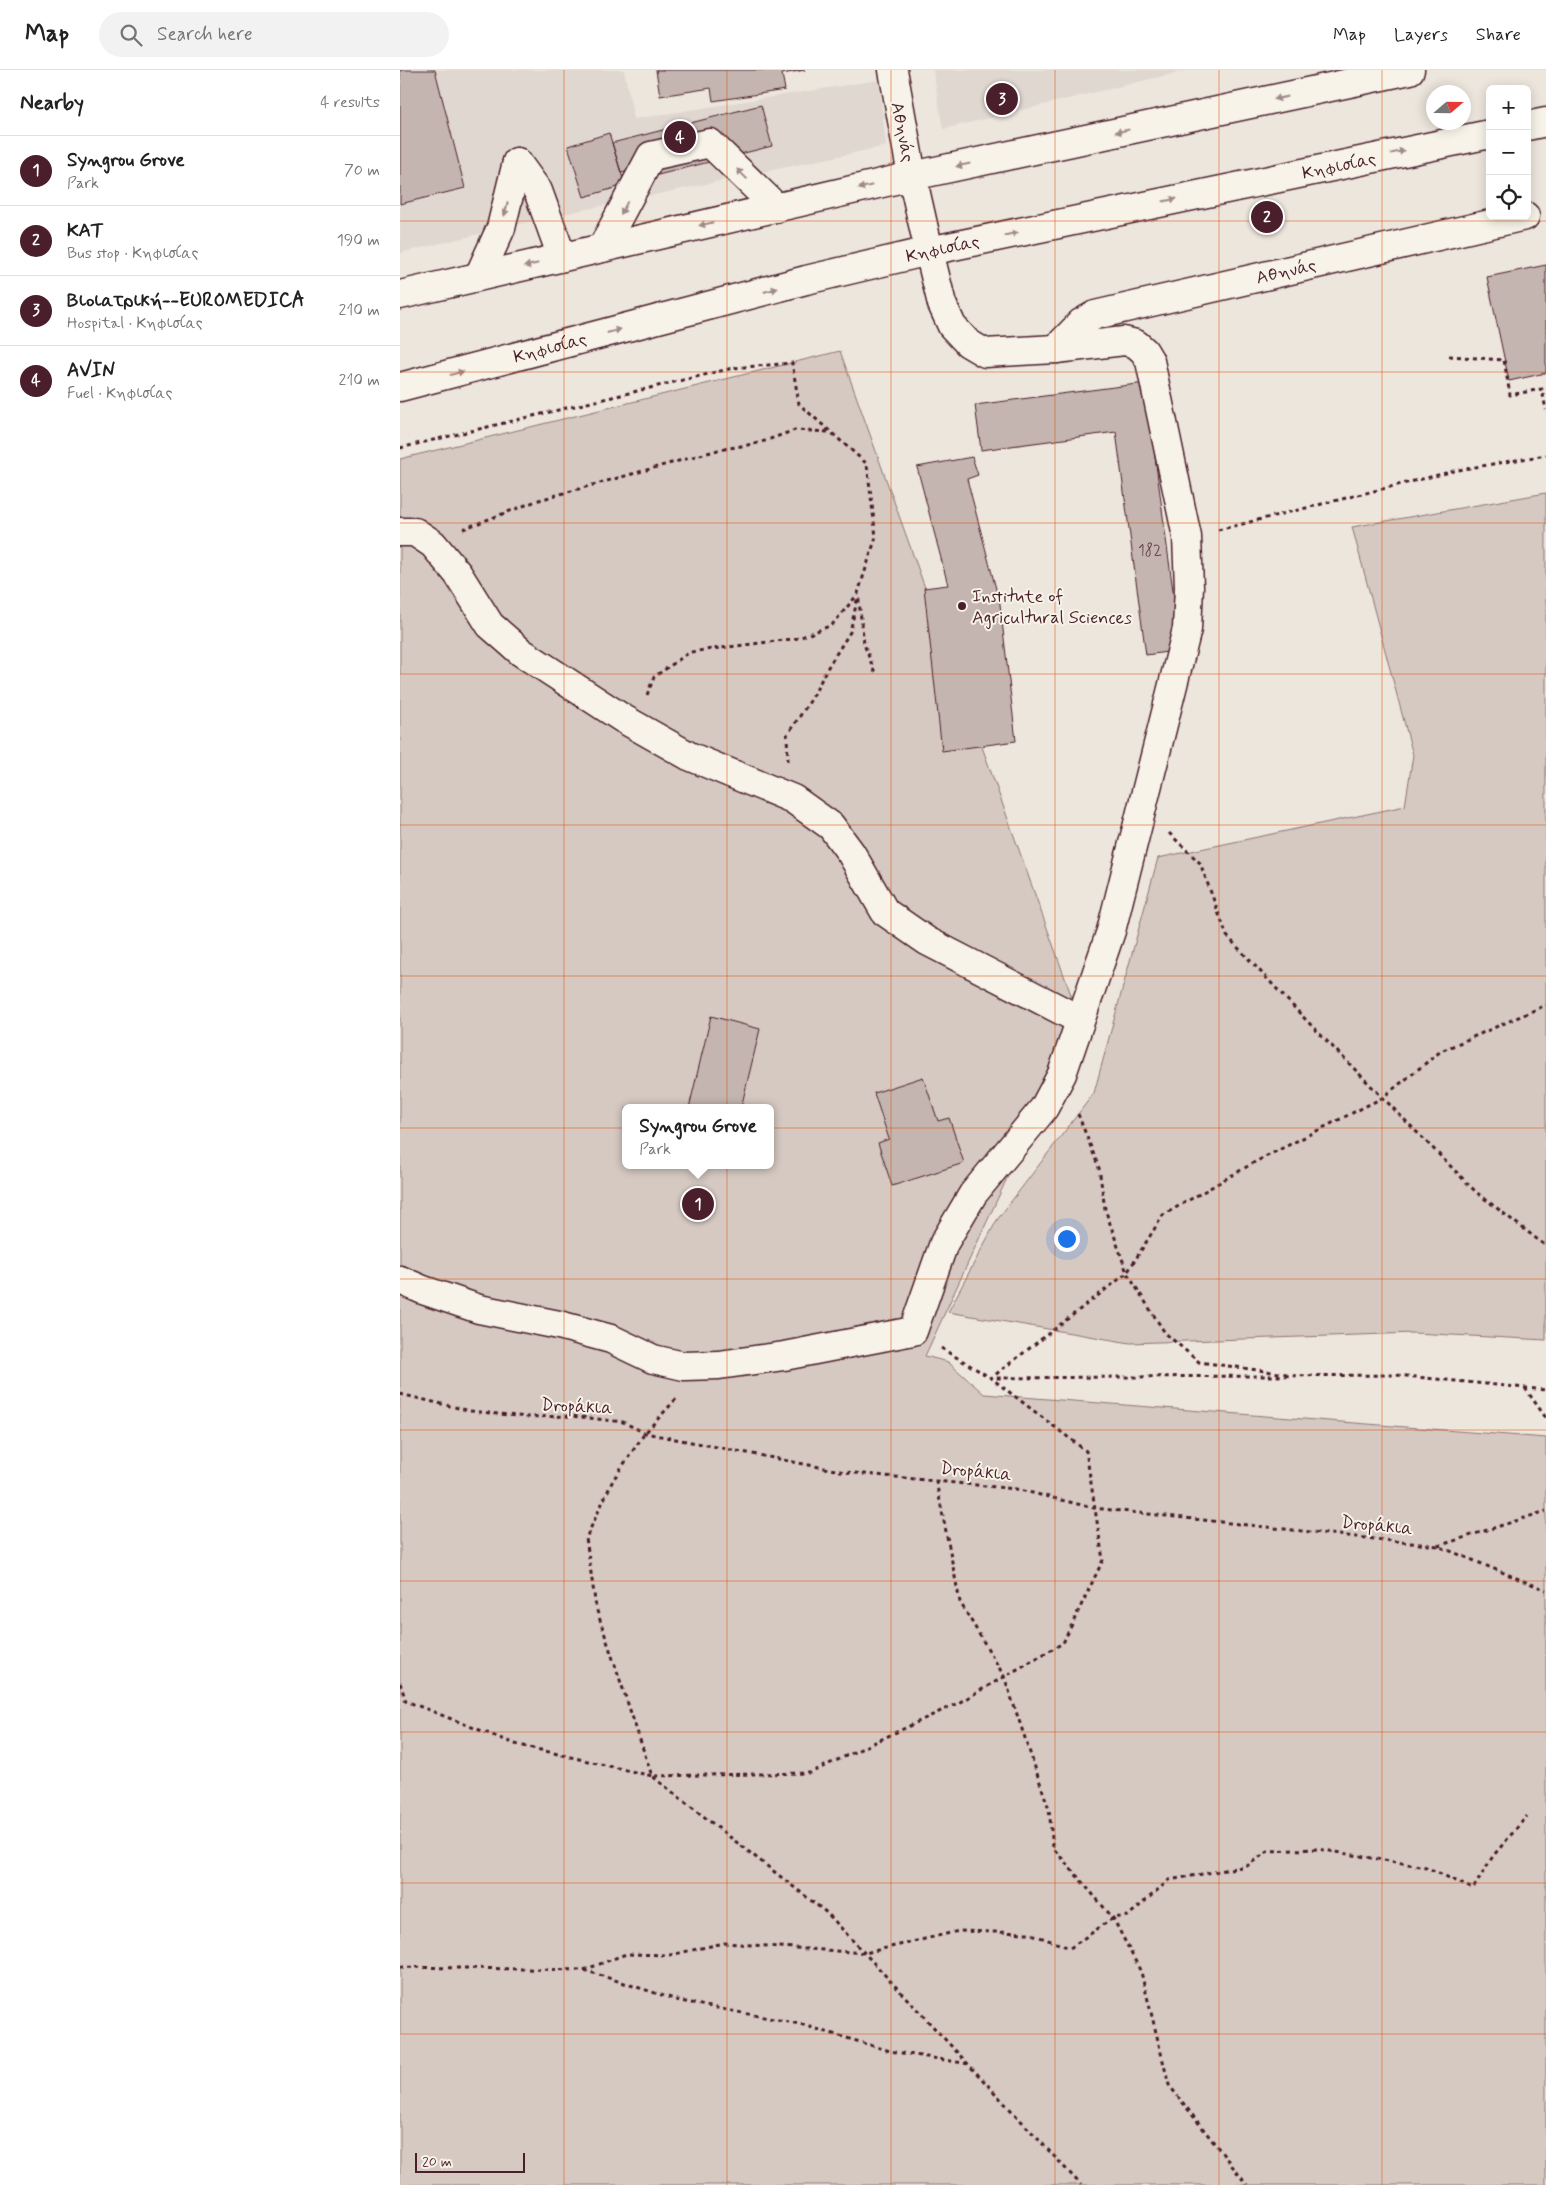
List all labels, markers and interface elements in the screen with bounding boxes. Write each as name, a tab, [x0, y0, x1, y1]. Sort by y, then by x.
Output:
search box	[99, 12, 449, 57]
text: Map	[25, 19, 69, 50]
icon: search	[117, 21, 145, 49]
text: Search here	[157, 22, 253, 47]
text: Map	[1333, 23, 1366, 47]
text: Layers	[1394, 23, 1448, 47]
text: Share	[1476, 23, 1521, 47]
pin: 3	[986, 80, 1018, 118]
north arrow	[1426, 85, 1471, 130]
map controls	[1486, 85, 1531, 220]
button: +	[1486, 85, 1531, 130]
text: Nearby	[20, 89, 84, 117]
text: 4 results	[320, 92, 380, 113]
one-way arrow	[1273, 94, 1289, 102]
street label: Αθηνάς	[884, 100, 920, 165]
pin: 4	[664, 118, 696, 156]
one-way arrow	[1114, 128, 1130, 136]
button: −	[1486, 130, 1531, 175]
street label: Κηφισίας	[1300, 147, 1378, 186]
text: Syngrou Grove	[67, 148, 185, 173]
one-way arrow	[1390, 148, 1406, 156]
text: 1	[32, 160, 40, 181]
text: 70 m	[344, 160, 380, 181]
one-way arrow	[956, 161, 971, 169]
one-way arrow	[736, 168, 748, 180]
text: Park	[67, 173, 99, 194]
button: locate	[1486, 175, 1531, 220]
one-way arrow	[857, 183, 872, 191]
one-way arrow	[1162, 196, 1178, 204]
pin: 2	[1251, 198, 1283, 236]
one-way arrow	[619, 201, 628, 214]
one-way arrow	[502, 202, 510, 217]
text: ΚΑΤ	[67, 218, 102, 243]
one-way arrow	[699, 220, 714, 228]
text: 2	[32, 230, 40, 251]
text: 190 m	[337, 230, 380, 251]
street label: Κηφισίας	[904, 230, 982, 269]
one-way arrow	[1003, 230, 1019, 238]
text: Bus stop · Κηφισίας	[67, 243, 199, 264]
street label: Αθηνάς	[1254, 253, 1319, 291]
one-way arrow	[523, 261, 538, 269]
one-way arrow	[763, 285, 778, 293]
text: Βιοιατρική--EUROMEDICA	[67, 288, 305, 313]
text: 3	[32, 300, 40, 321]
text: 210 m	[339, 300, 380, 321]
text: Hospital · Κηφισίας	[67, 313, 203, 334]
street label: Κηφισίας	[511, 327, 589, 370]
one-way arrow	[606, 327, 621, 335]
text: AVIN	[67, 358, 115, 383]
one-way arrow	[449, 368, 464, 376]
text: 4	[31, 370, 41, 391]
text: 210 m	[339, 370, 380, 391]
text: Fuel · Κηφισίας	[67, 383, 172, 404]
house number: 182	[1138, 541, 1162, 561]
place label: Institute of Agricultural Sciences	[972, 585, 1132, 630]
marker: Institute of Agricultural Sciences	[956, 600, 968, 612]
popup	[622, 1104, 774, 1169]
text: Syngrou Grove	[639, 1114, 757, 1139]
text: Park	[639, 1139, 671, 1160]
pin: 1	[682, 1185, 714, 1223]
your location	[1054, 1226, 1080, 1252]
street label: Dropάκια	[540, 1393, 613, 1421]
street label: Dropάκια	[939, 1456, 1013, 1488]
street label: Dropάκια	[1340, 1510, 1414, 1542]
scale bar	[415, 2150, 525, 2173]
text: 20 m	[422, 2153, 452, 2171]

